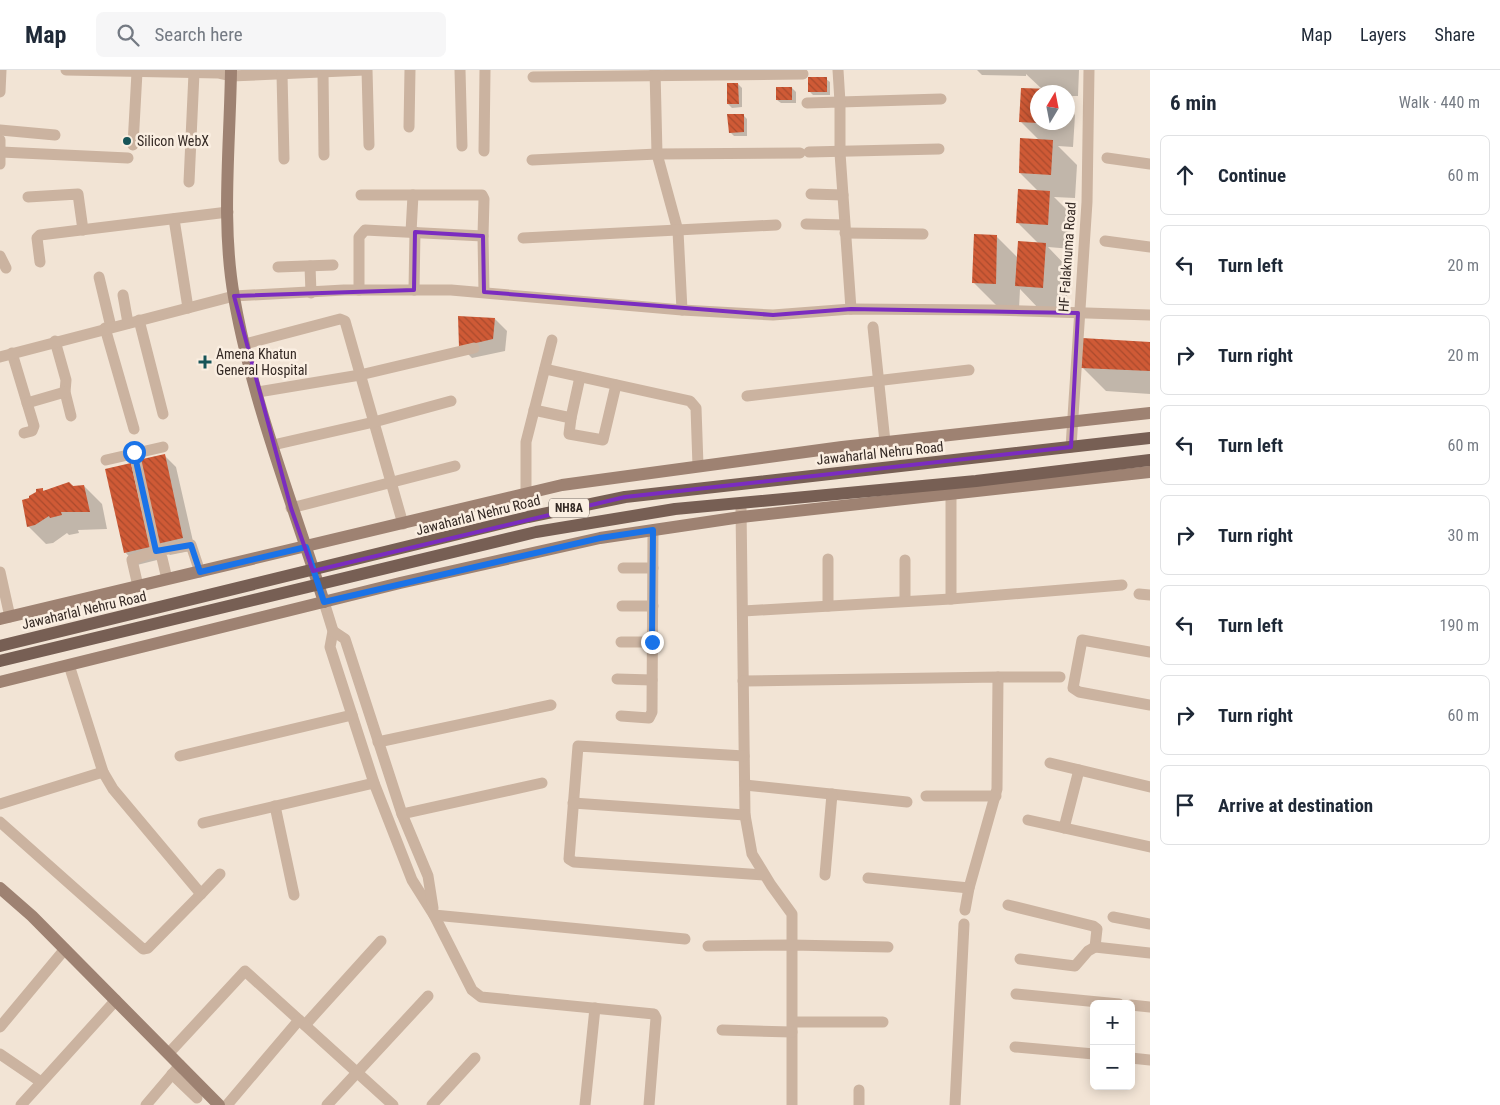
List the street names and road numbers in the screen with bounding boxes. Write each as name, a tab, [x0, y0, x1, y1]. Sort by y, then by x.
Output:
street label: HF Falaknuma Road	[1055, 201, 1079, 313]
street label: Jawaharlal Nehru Road	[816, 438, 944, 468]
street label: Jawaharlal Nehru Road	[414, 492, 542, 538]
road number: NH8A	[549, 498, 589, 518]
street label: Jawaharlal Nehru Road	[20, 588, 148, 632]

